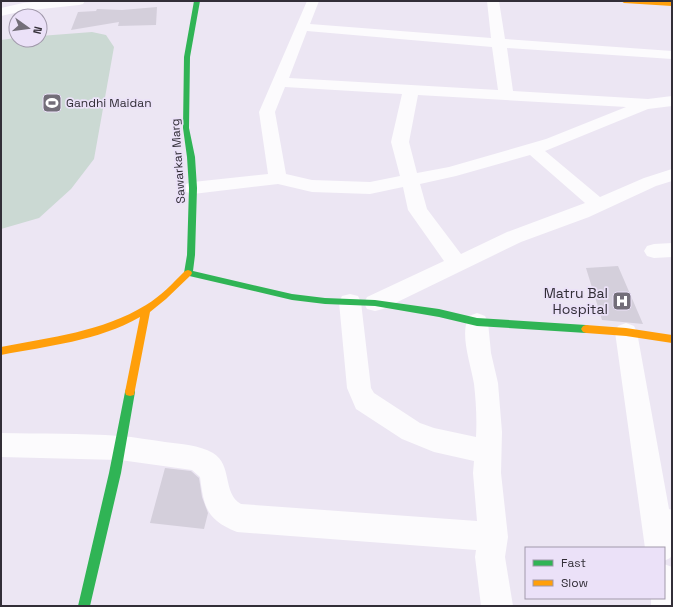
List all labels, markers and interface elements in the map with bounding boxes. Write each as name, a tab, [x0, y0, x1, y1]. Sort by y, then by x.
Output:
north arrow	[8, 8, 48, 48]
text: N	[30, 25, 45, 36]
sports icon: Gandhi Maidan	[41, 92, 63, 114]
place label: Gandhi Maidan	[66, 95, 152, 111]
street label: Sawarkar Marg	[167, 118, 189, 204]
place label: Matru Bal Hospital	[544, 284, 608, 318]
hospital icon: Matru Bal Hospital	[611, 290, 633, 312]
legend	[525, 547, 665, 599]
text: Fast	[561, 555, 586, 571]
text: Slow	[561, 575, 588, 591]

